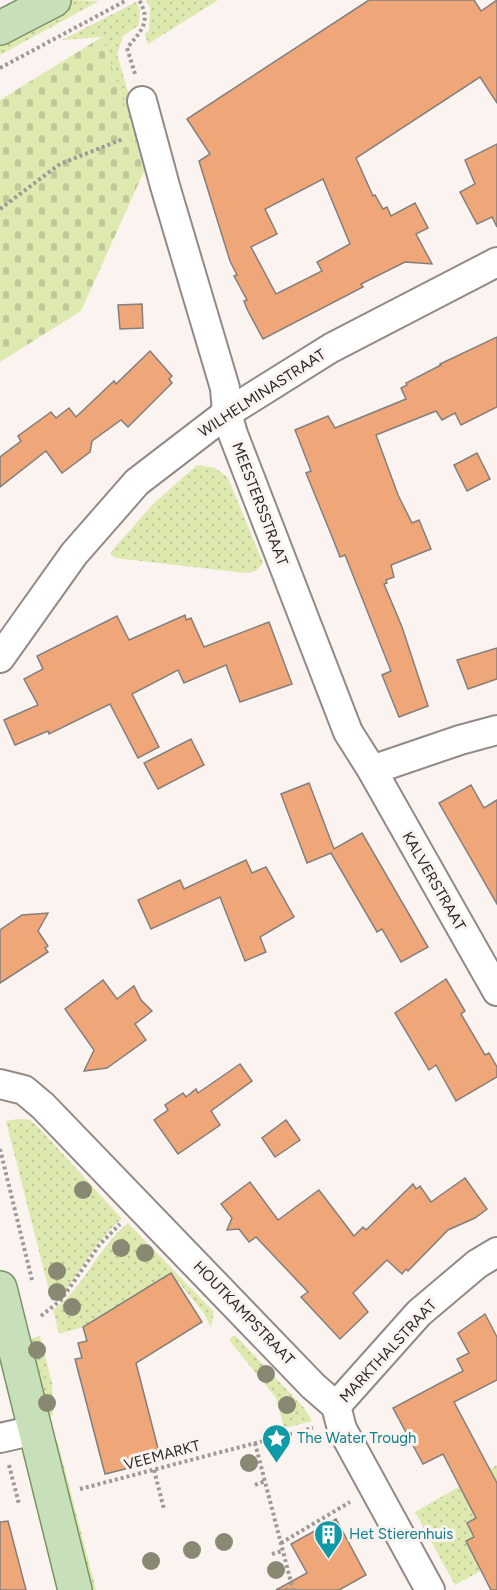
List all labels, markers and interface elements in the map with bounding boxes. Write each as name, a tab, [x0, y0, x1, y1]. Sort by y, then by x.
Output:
street label: WILHELMINASTRAAT	[195, 345, 330, 441]
street label: MEESTERSSTRAAT	[228, 440, 292, 569]
street label: KALVERSTRAAT	[398, 828, 470, 934]
street label: HOUTKAMPSTRAAT	[190, 1257, 299, 1369]
street label: MARKTHALSTRAAT	[336, 1295, 441, 1406]
place icon: The Water Trough	[260, 1422, 292, 1464]
place label: The Water Trough	[297, 1429, 416, 1447]
street label: VEEMARKT	[122, 1436, 203, 1474]
building icon: Het Stierenhuis	[312, 1518, 344, 1560]
place label: Het Stierenhuis	[349, 1525, 453, 1543]

